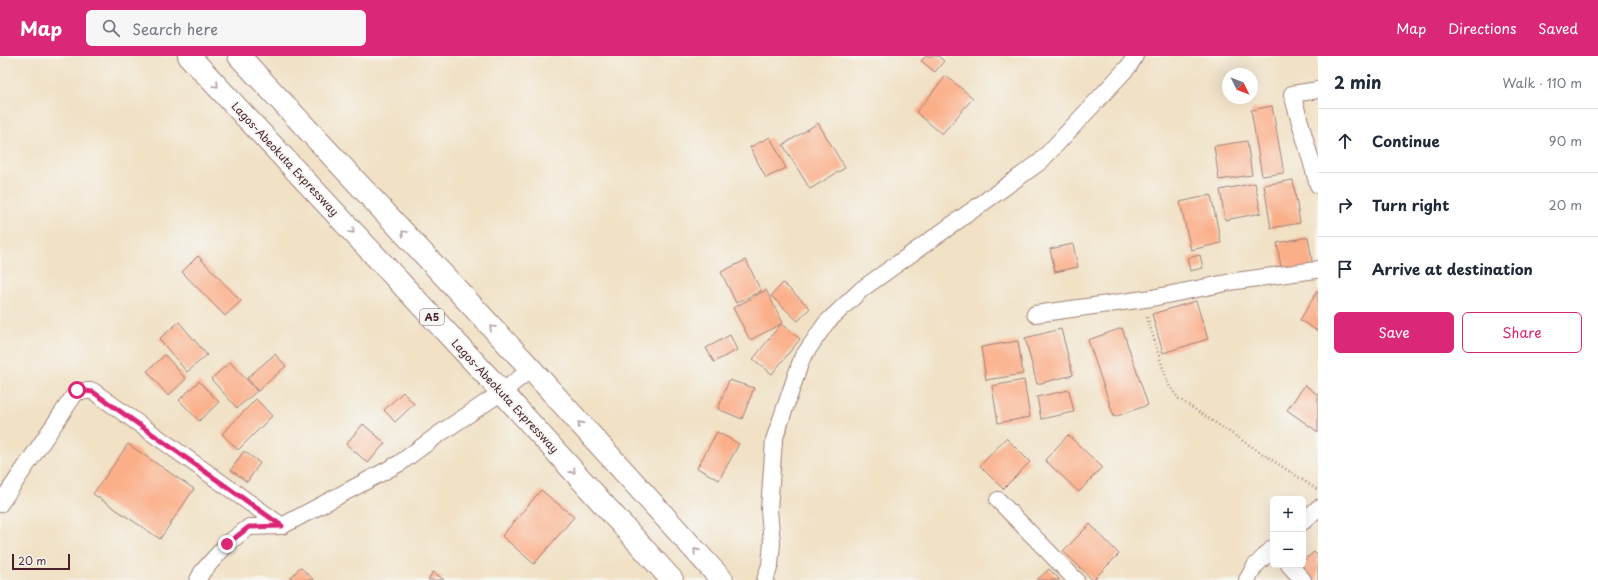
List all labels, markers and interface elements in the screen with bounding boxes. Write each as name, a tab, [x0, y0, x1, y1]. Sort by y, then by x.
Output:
search box	[86, 10, 366, 46]
text: Map	[20, 14, 62, 42]
icon: search	[100, 17, 122, 39]
text: Search here	[132, 17, 218, 40]
text: Map	[1396, 18, 1426, 39]
text: Directions	[1448, 18, 1516, 39]
text: Saved	[1538, 18, 1578, 39]
north arrow	[1222, 68, 1258, 104]
text: 2 min	[1334, 69, 1381, 95]
text: Walk · 110 m	[1503, 73, 1582, 92]
one-way arrow	[211, 80, 218, 87]
street label: Lagos-Abeokuta Expressway	[228, 98, 343, 219]
text: Continue	[1372, 129, 1440, 152]
icon: ahead	[1334, 130, 1356, 152]
text: 90 m	[1549, 131, 1582, 150]
text: Turn right	[1372, 193, 1449, 216]
icon: right	[1334, 194, 1356, 216]
text: 20 m	[1548, 195, 1582, 214]
one-way arrow	[347, 226, 355, 234]
one-way arrow	[401, 230, 408, 238]
text: Arrive at destination	[1372, 257, 1533, 280]
icon: arrive	[1334, 258, 1356, 280]
road number: A5	[420, 309, 444, 325]
button: Save	[1334, 312, 1454, 353]
button: Share	[1462, 312, 1582, 353]
one-way arrow	[489, 325, 497, 333]
street label: Lagos-Abeokuta Expressway	[448, 335, 563, 456]
route start	[68, 381, 86, 399]
one-way arrow	[578, 421, 585, 428]
one-way arrow	[568, 466, 575, 473]
map controls	[1270, 496, 1306, 568]
button: +	[1270, 496, 1306, 532]
button: −	[1270, 532, 1306, 568]
route end	[218, 535, 236, 553]
one-way arrow	[693, 548, 700, 556]
scale bar	[12, 552, 70, 571]
text: 20 m	[18, 552, 46, 569]

